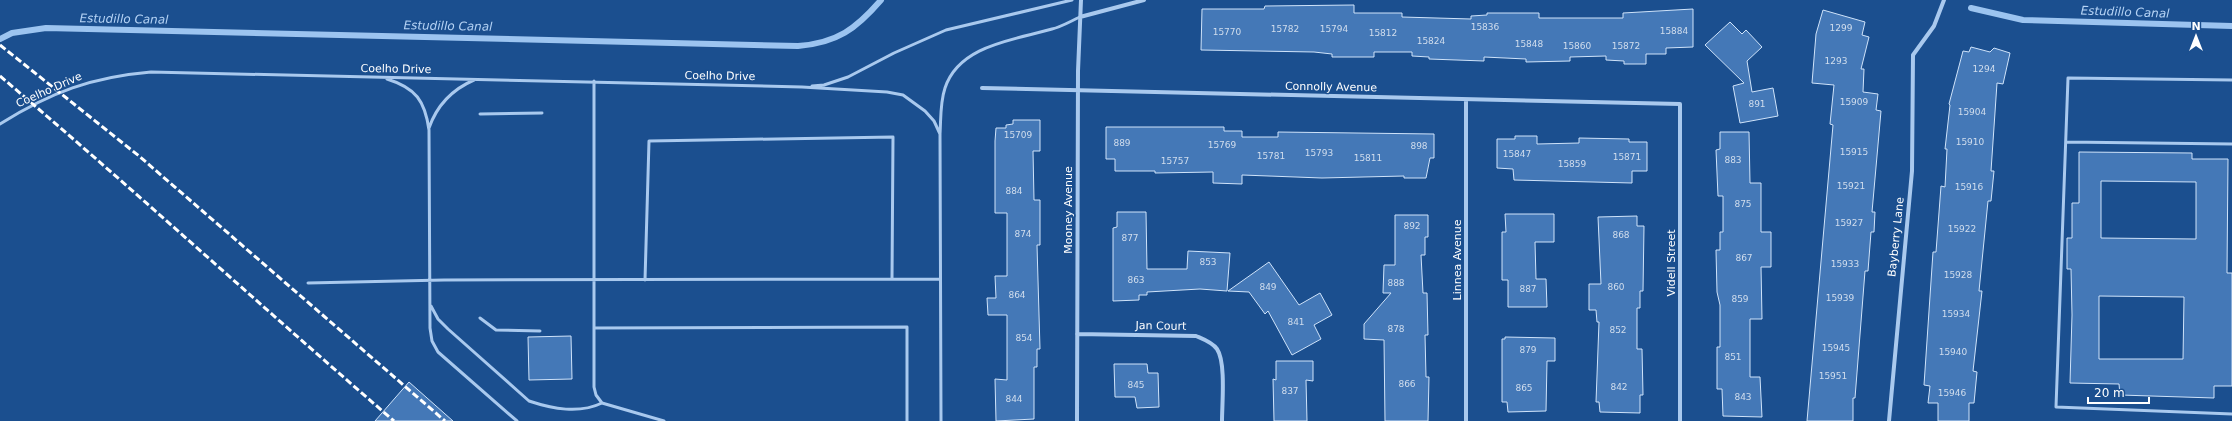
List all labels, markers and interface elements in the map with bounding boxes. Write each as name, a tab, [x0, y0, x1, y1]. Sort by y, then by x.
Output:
water label: Estudillo Canal	[2080, 3, 2170, 21]
water label: Estudillo Canal	[79, 11, 169, 27]
north arrow	[2176, 16, 2216, 56]
water label: Estudillo Canal	[403, 18, 493, 34]
text: N	[2191, 20, 2201, 33]
house number: 15836	[1471, 22, 1500, 32]
house number: 1299	[1830, 23, 1853, 33]
house number: 15782	[1271, 24, 1299, 34]
house number: 15794	[1320, 24, 1349, 34]
house number: 15884	[1660, 26, 1689, 36]
house number: 15770	[1213, 27, 1242, 37]
house number: 15812	[1369, 28, 1397, 38]
house number: 15824	[1417, 36, 1446, 46]
house number: 15848	[1515, 39, 1544, 49]
house number: 15860	[1563, 41, 1592, 51]
house number: 15872	[1612, 41, 1640, 51]
house number: 1293	[1825, 56, 1847, 66]
street label: Coelho Drive	[361, 62, 432, 76]
house number: 1294	[1973, 64, 1996, 74]
street label: Coelho Drive	[685, 69, 756, 83]
street label: Coelho Drive	[14, 70, 84, 110]
street label: Connolly Avenue	[1285, 80, 1377, 94]
house number: 15909	[1840, 97, 1869, 107]
house number: 891	[1748, 99, 1766, 109]
house number: 15904	[1958, 107, 1987, 117]
house number: 15709	[1004, 130, 1033, 140]
house number: 15910	[1956, 137, 1985, 147]
house number: 889	[1113, 138, 1131, 148]
house number: 15769	[1208, 140, 1237, 150]
house number: 898	[1410, 141, 1428, 151]
house number: 15915	[1840, 147, 1868, 157]
house number: 15793	[1305, 148, 1333, 158]
house number: 15847	[1503, 149, 1531, 159]
house number: 15781	[1257, 151, 1285, 161]
house number: 15871	[1613, 152, 1641, 162]
house number: 15811	[1354, 153, 1382, 163]
house number: 883	[1724, 155, 1742, 165]
house number: 15757	[1161, 156, 1189, 166]
house number: 15859	[1558, 159, 1587, 169]
street label: Mooney Avenue	[1062, 166, 1075, 254]
house number: 15921	[1837, 181, 1865, 191]
house number: 15916	[1955, 182, 1984, 192]
house number: 884	[1005, 186, 1023, 196]
street label: Bayberry Lane	[1885, 196, 1907, 277]
house number: 875	[1734, 199, 1752, 209]
house number: 15927	[1835, 218, 1863, 228]
street label: Linnea Avenue	[1451, 219, 1464, 301]
house number: 892	[1403, 221, 1421, 231]
house number: 15922	[1948, 224, 1976, 234]
house number: 874	[1014, 229, 1032, 239]
street label: Videll Street	[1665, 229, 1678, 297]
house number: 868	[1612, 230, 1630, 240]
house number: 877	[1121, 233, 1139, 243]
house number: 867	[1735, 253, 1753, 263]
house number: 853	[1199, 257, 1217, 267]
house number: 15933	[1831, 259, 1859, 269]
house number: 15928	[1944, 270, 1973, 280]
house number: 863	[1127, 275, 1145, 285]
house number: 888	[1387, 278, 1405, 288]
house number: 849	[1259, 282, 1277, 292]
house number: 860	[1607, 282, 1625, 292]
house number: 887	[1519, 284, 1537, 294]
house number: 864	[1008, 290, 1026, 300]
house number: 15939	[1826, 293, 1855, 303]
house number: 859	[1731, 294, 1749, 304]
house number: 15934	[1942, 309, 1971, 319]
house number: 841	[1287, 317, 1305, 327]
street label: Jan Court	[1135, 319, 1187, 333]
house number: 878	[1387, 324, 1405, 334]
house number: 852	[1609, 325, 1627, 335]
house number: 854	[1015, 333, 1033, 343]
house number: 15945	[1822, 343, 1850, 353]
house number: 879	[1519, 345, 1537, 355]
house number: 15940	[1939, 347, 1968, 357]
house number: 851	[1724, 352, 1742, 362]
house number: 15951	[1819, 371, 1847, 381]
house number: 866	[1398, 379, 1416, 389]
scale bar	[2088, 379, 2149, 405]
house number: 845	[1127, 380, 1145, 390]
house number: 842	[1610, 382, 1628, 392]
house number: 865	[1515, 383, 1533, 393]
house number: 837	[1281, 386, 1299, 396]
text: 20 m	[2094, 386, 2125, 400]
house number: 15946	[1938, 388, 1967, 398]
house number: 843	[1734, 392, 1752, 402]
house number: 844	[1005, 394, 1023, 404]

